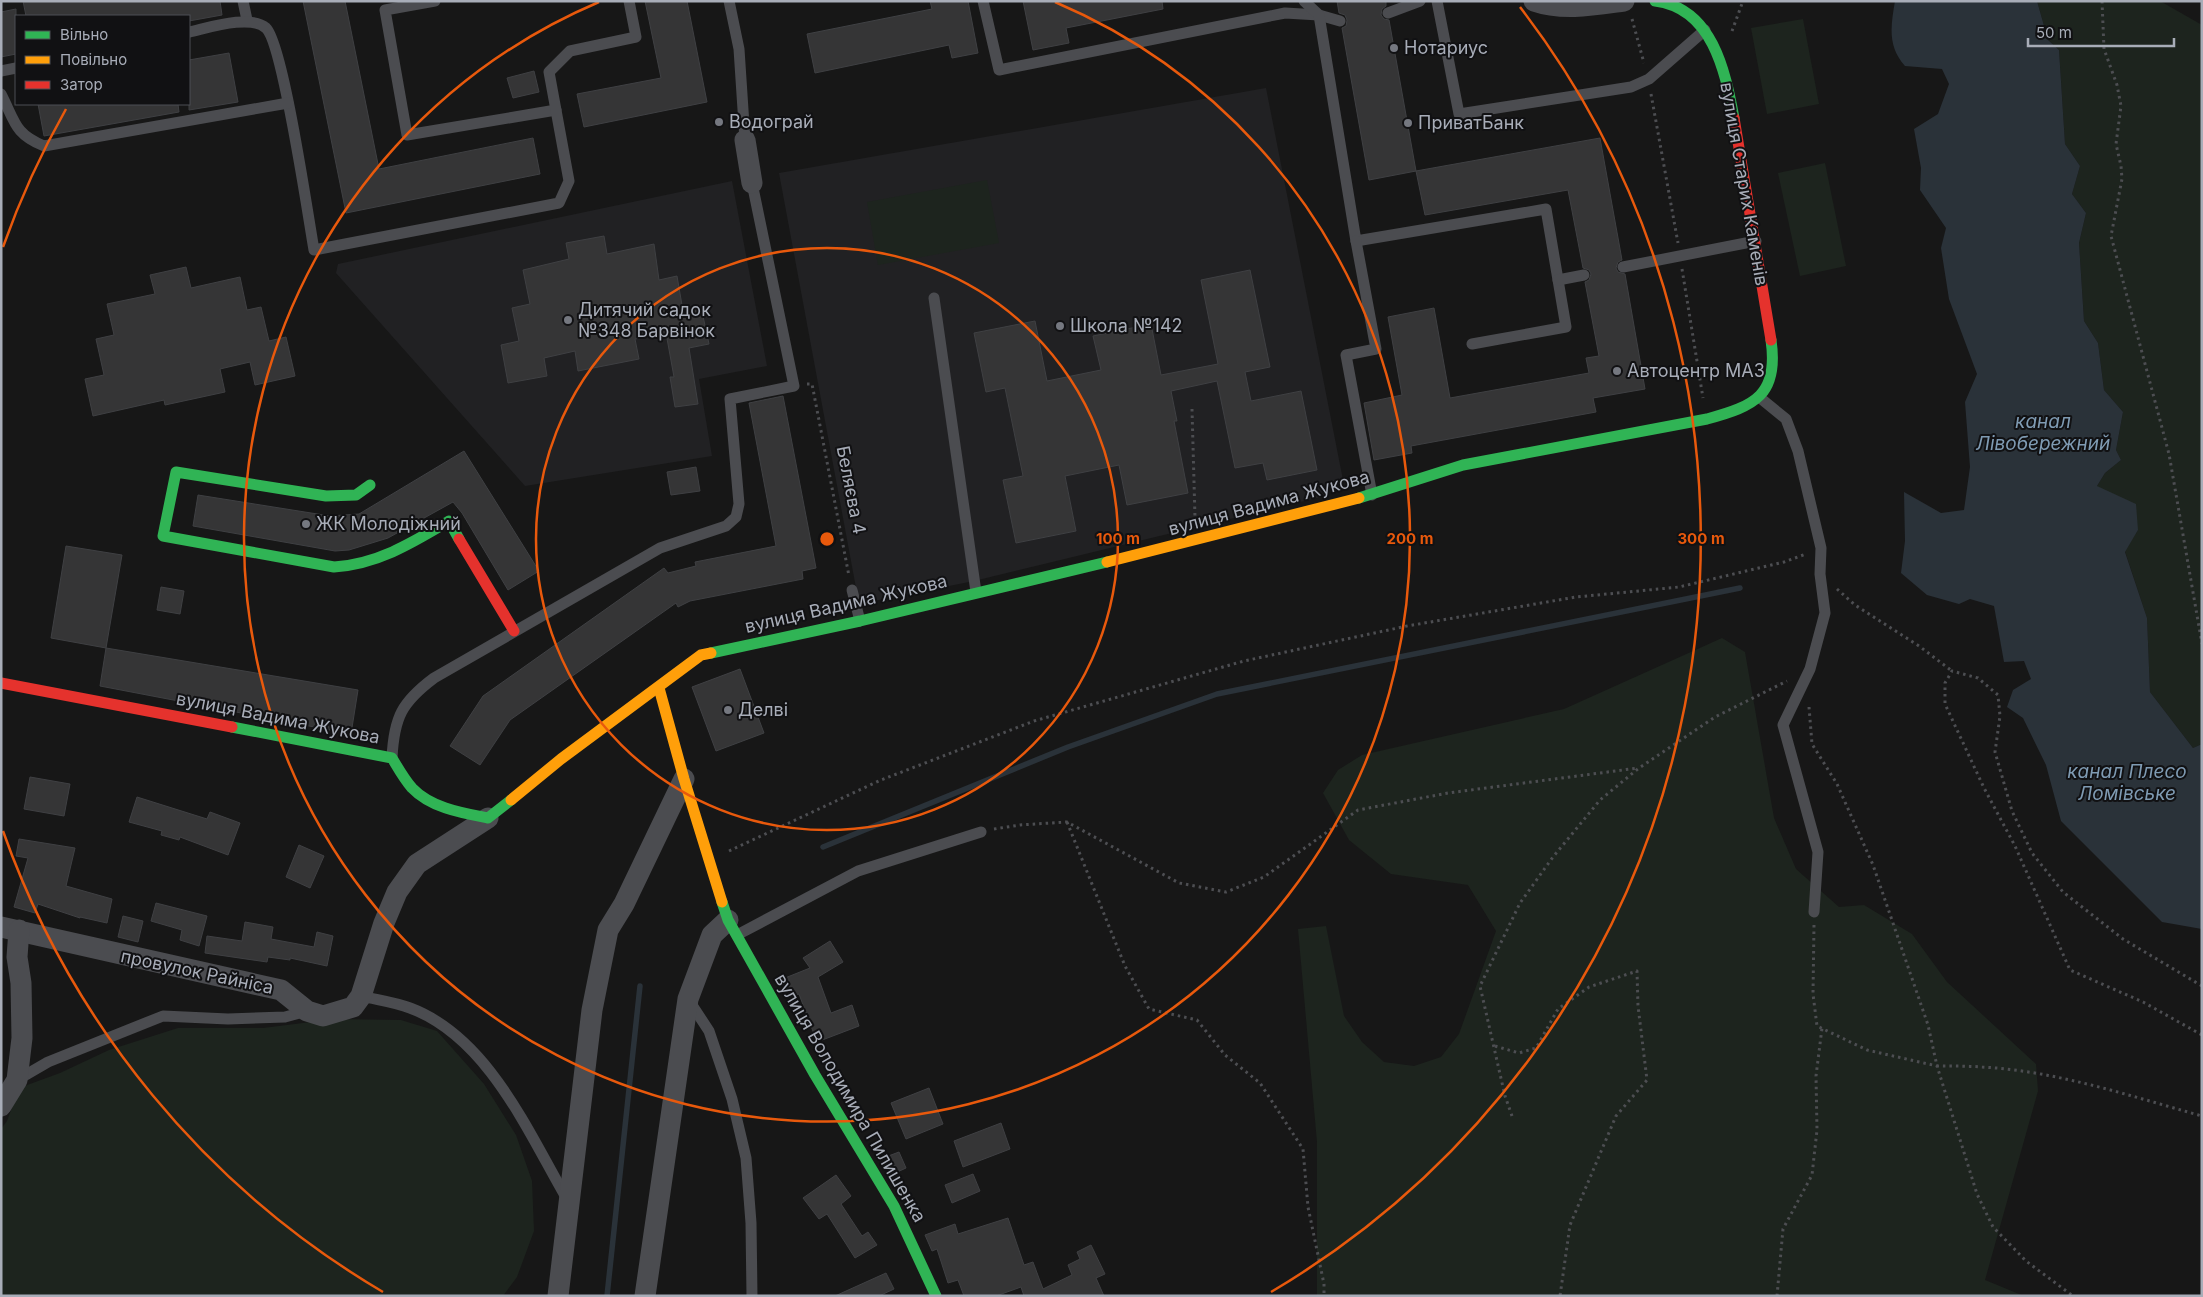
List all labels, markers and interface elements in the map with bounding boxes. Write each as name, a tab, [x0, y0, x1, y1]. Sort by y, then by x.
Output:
legend	[15, 15, 190, 105]
scale bar	[2028, 15, 2174, 47]
text: 50 m	[2036, 23, 2072, 42]
text: Вільно	[60, 25, 108, 44]
place label: Нотариус	[1404, 37, 1488, 58]
marker: Нотариус	[1388, 42, 1400, 54]
text: Повільно	[60, 50, 127, 69]
text: Затор	[60, 75, 103, 94]
street label: вулиця Старих Каменів	[1716, 81, 1773, 287]
place label: Водограй	[729, 111, 814, 132]
place label: ПриватБанк	[1418, 112, 1524, 133]
marker: Водограй	[713, 116, 725, 128]
marker: ПриватБанк	[1402, 117, 1414, 129]
place label: Дитячий садок №348 Барвінок	[578, 299, 715, 341]
marker: Дитячий садок №348 Барвінок	[562, 314, 574, 326]
place label: Школа №142	[1070, 315, 1183, 336]
marker: Школа №142	[1054, 320, 1066, 332]
place label: Автоцентр МАЗ	[1627, 360, 1765, 381]
marker: Автоцентр МАЗ	[1611, 365, 1623, 377]
water label: канал Лівобережний	[1976, 410, 2110, 455]
street label: Беляєва 4	[833, 444, 870, 536]
street label: вулиця Вадима Жукова	[1166, 466, 1372, 539]
place label: ЖК Молодіжний	[316, 513, 461, 534]
marker: ЖК Молодіжний	[300, 518, 312, 530]
text: 100 m	[1096, 529, 1140, 548]
text: 200 m	[1387, 529, 1433, 548]
text: 300 m	[1677, 529, 1725, 548]
centre of rings	[818, 530, 836, 548]
street label: вулиця Вадима Жукова	[743, 570, 949, 637]
street label: вулиця Вадима Жукова	[175, 687, 382, 748]
place label: Делві	[738, 699, 788, 720]
marker: Делві	[722, 704, 734, 716]
water label: канал Плесо Ломівське	[2067, 760, 2187, 805]
street label: провулок Райніса	[119, 945, 275, 998]
street label: вулиця Володимира Пилишенка	[770, 970, 930, 1226]

